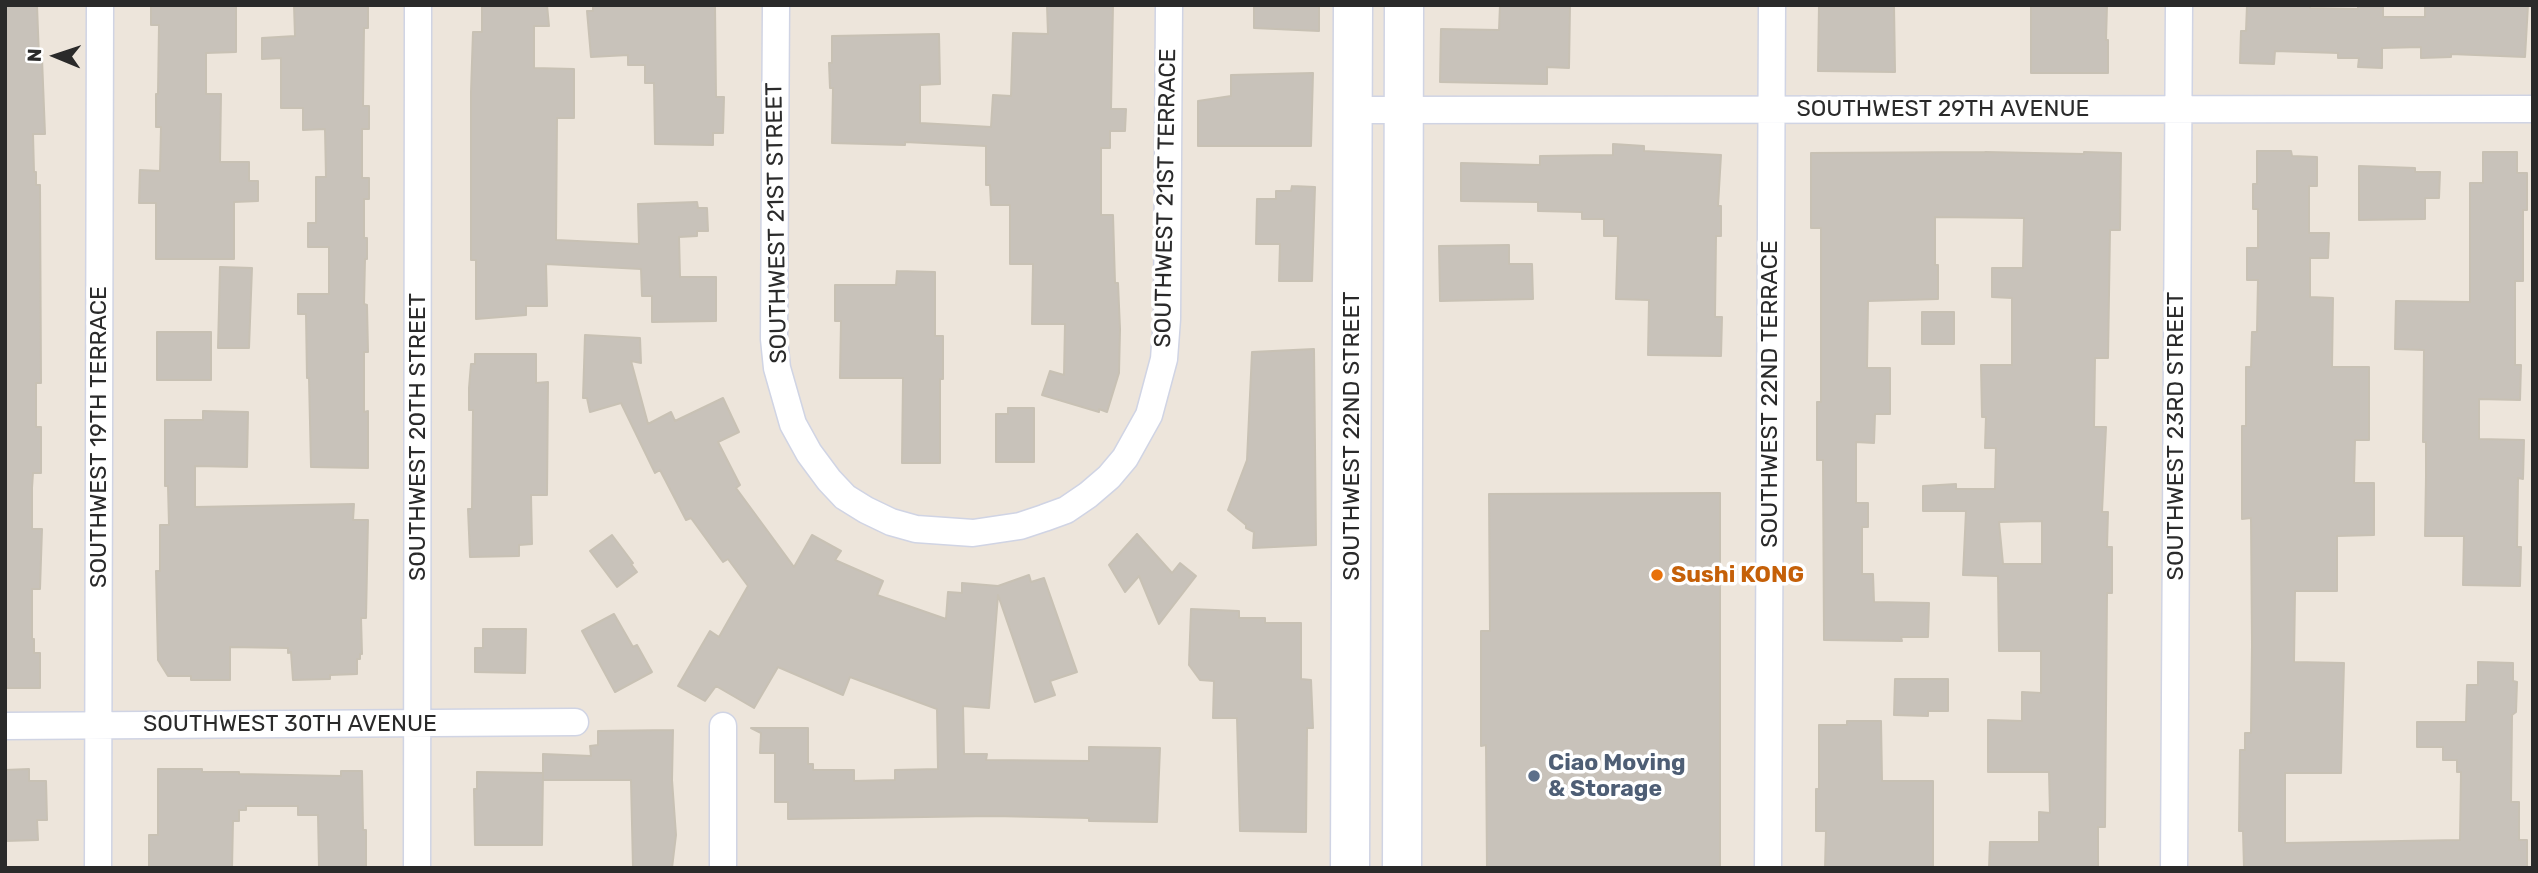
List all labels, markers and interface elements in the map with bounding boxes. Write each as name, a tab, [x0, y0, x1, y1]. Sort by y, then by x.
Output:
north arrow	[21, 21, 91, 91]
text: N	[23, 48, 46, 62]
street label: SOUTHWEST 21ST TERRACE	[1150, 48, 1182, 348]
street label: SOUTHWEST 21ST STREET	[761, 82, 793, 364]
street label: SOUTHWEST 29TH AVENUE	[1796, 95, 2090, 123]
street label: SOUTHWEST 22ND TERRACE	[1756, 240, 1784, 548]
street label: SOUTHWEST 19TH TERRACE	[85, 286, 113, 588]
street label: SOUTHWEST 22ND STREET	[1338, 291, 1366, 581]
street label: SOUTHWEST 23RD STREET	[2162, 292, 2190, 580]
street label: SOUTHWEST 20TH STREET	[404, 293, 432, 581]
place label: Sushi KONG	[1671, 561, 1804, 589]
marker: Sushi KONG	[1649, 567, 1665, 583]
street label: SOUTHWEST 30TH AVENUE	[143, 710, 437, 738]
place label: Ciao Moving & Storage	[1548, 749, 1686, 803]
marker: Ciao Moving & Storage	[1526, 768, 1542, 784]

